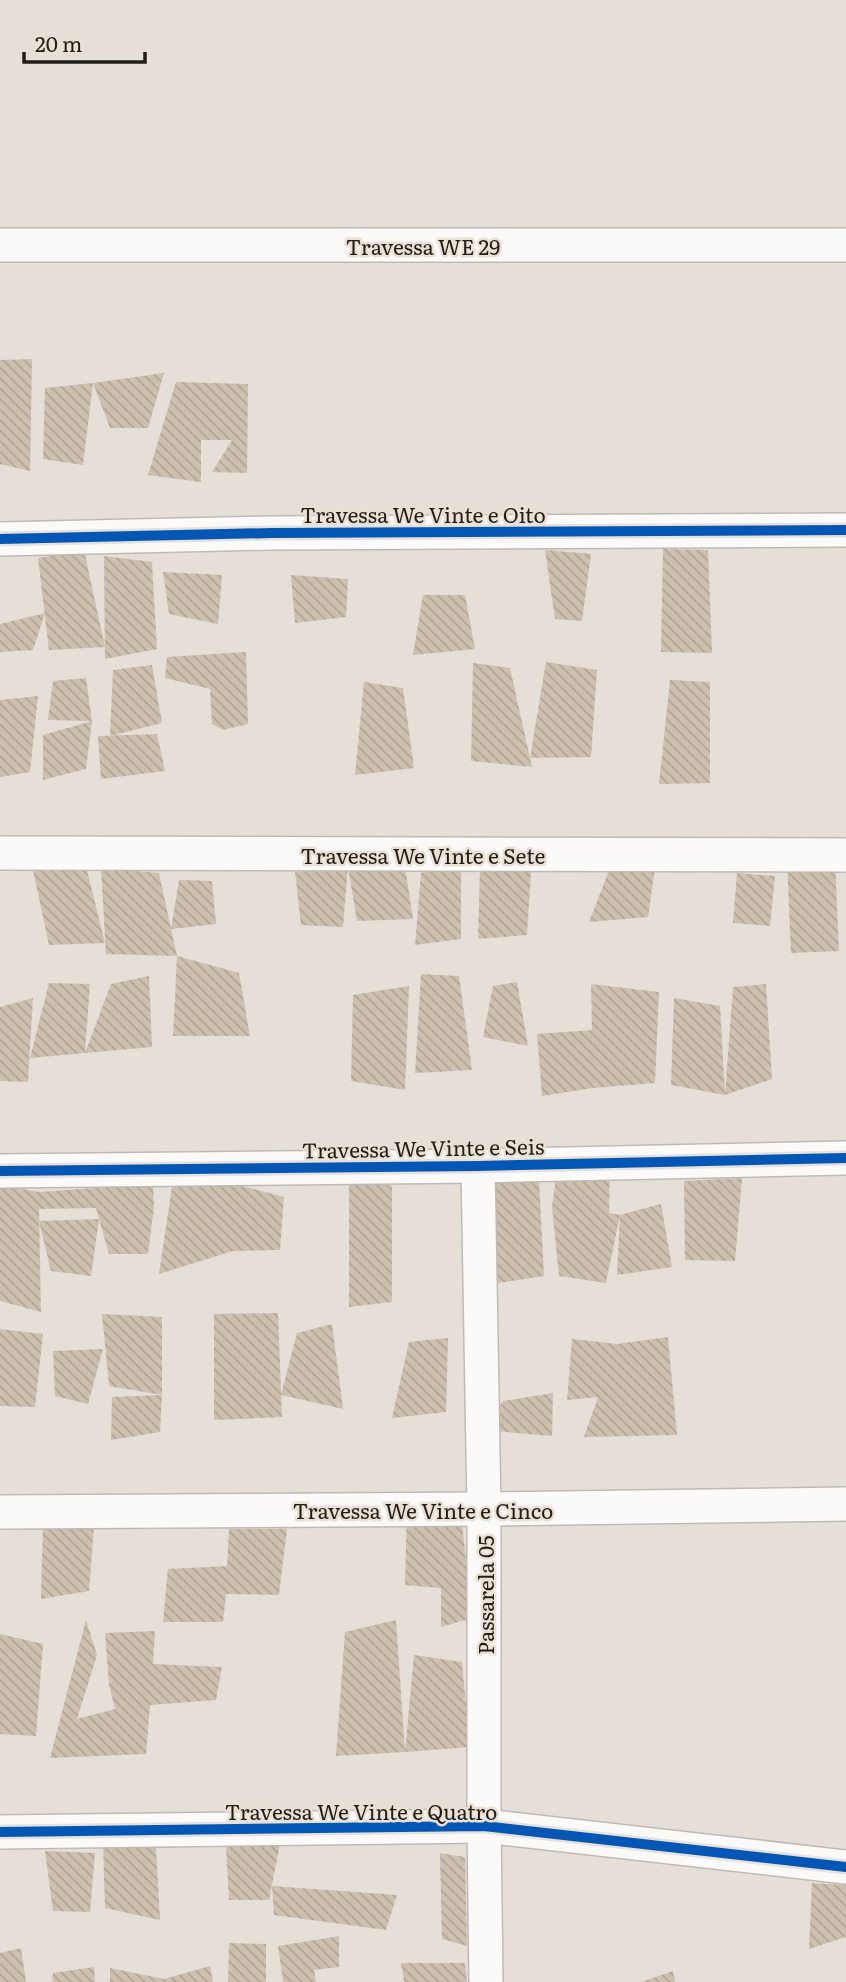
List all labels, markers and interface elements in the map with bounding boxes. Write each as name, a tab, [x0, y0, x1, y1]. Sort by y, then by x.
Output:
scale bar	[24, 21, 145, 65]
text: 20 m	[35, 27, 82, 58]
street label: Travessa WE 29	[346, 230, 500, 261]
street label: Travessa We Vinte e Oito	[300, 498, 546, 529]
street label: Travessa We Vinte e Sete	[301, 839, 546, 870]
street label: Travessa We Vinte e Seis	[301, 1129, 545, 1165]
street label: Travessa We Vinte e Cinco	[293, 1494, 553, 1525]
street label: Passarela 05	[469, 1535, 500, 1655]
street label: Travessa We Vinte e Quatro	[225, 1795, 497, 1826]

